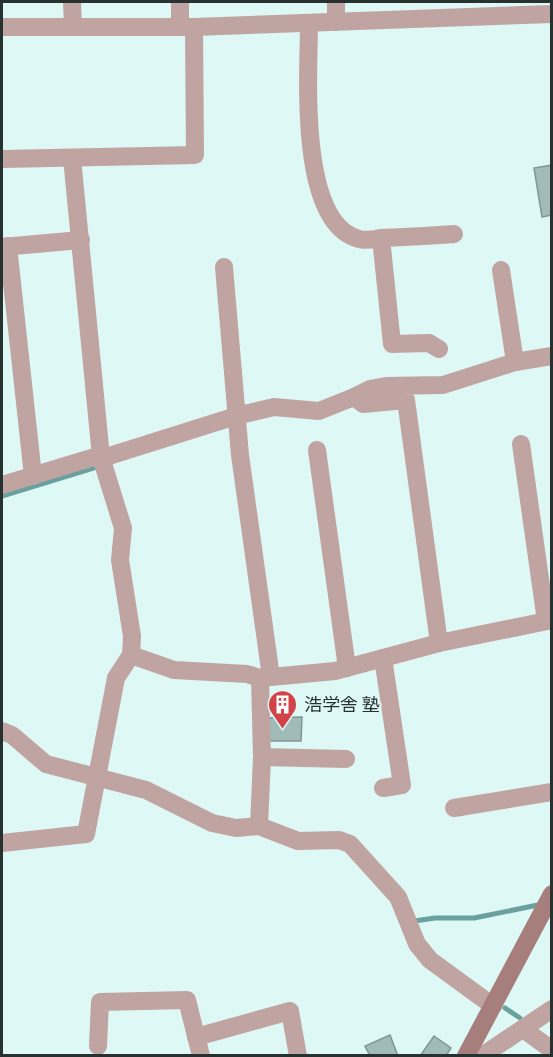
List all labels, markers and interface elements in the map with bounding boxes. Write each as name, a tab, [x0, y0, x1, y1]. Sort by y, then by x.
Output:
building icon: 浩学舎 塾	[267, 688, 299, 730]
place label: 浩学舎 塾	[304, 693, 380, 716]

